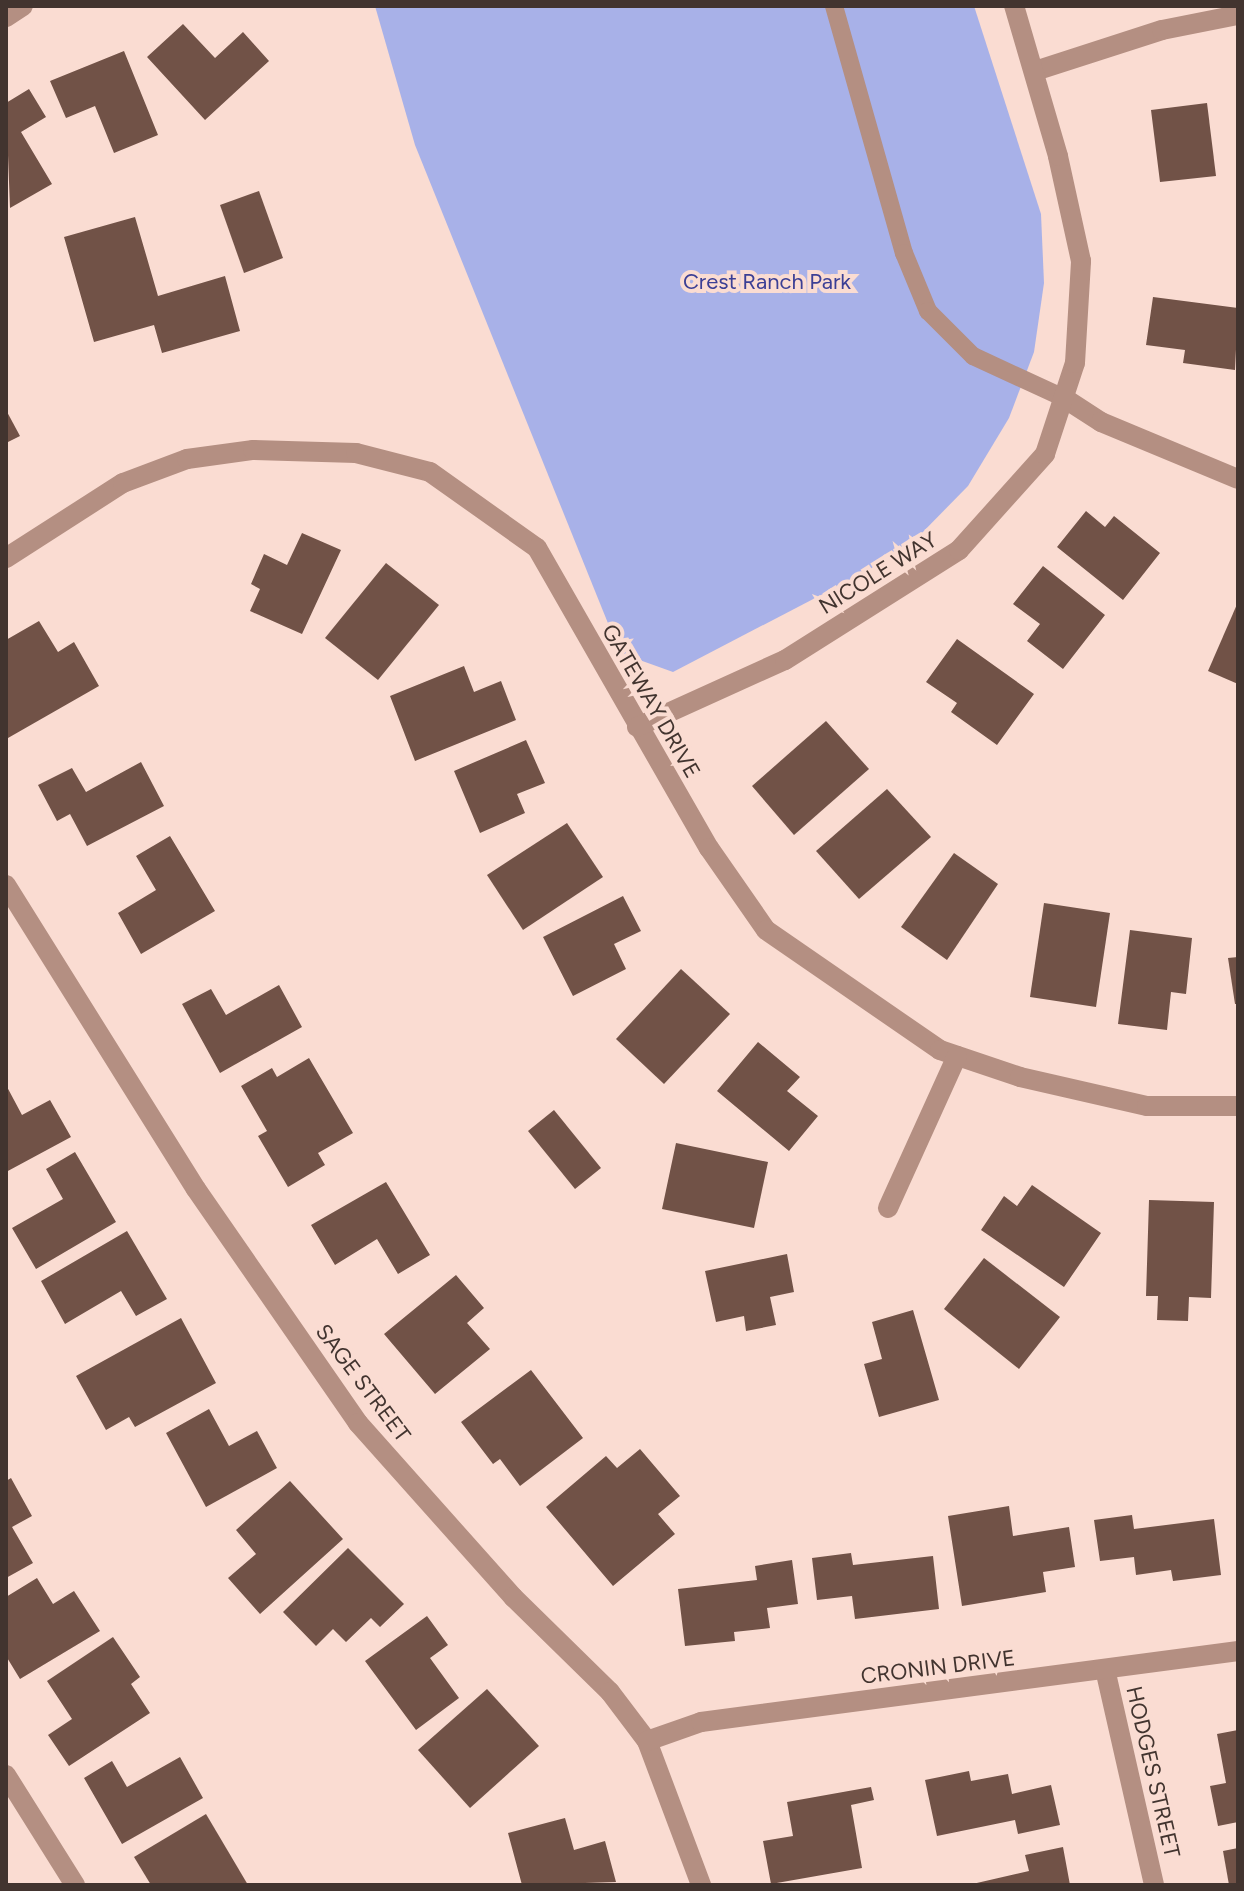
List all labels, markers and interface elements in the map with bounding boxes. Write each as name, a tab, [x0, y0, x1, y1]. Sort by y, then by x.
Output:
park label: Crest Ranch Park	[683, 269, 851, 295]
street label: NICOLE WAY	[814, 526, 942, 620]
street label: GATEWAY DRIVE	[596, 619, 706, 783]
street label: SAGE STREET	[310, 1319, 416, 1447]
street label: CRONIN DRIVE	[859, 1644, 1017, 1690]
street label: HODGES STREET	[1120, 1684, 1186, 1860]

